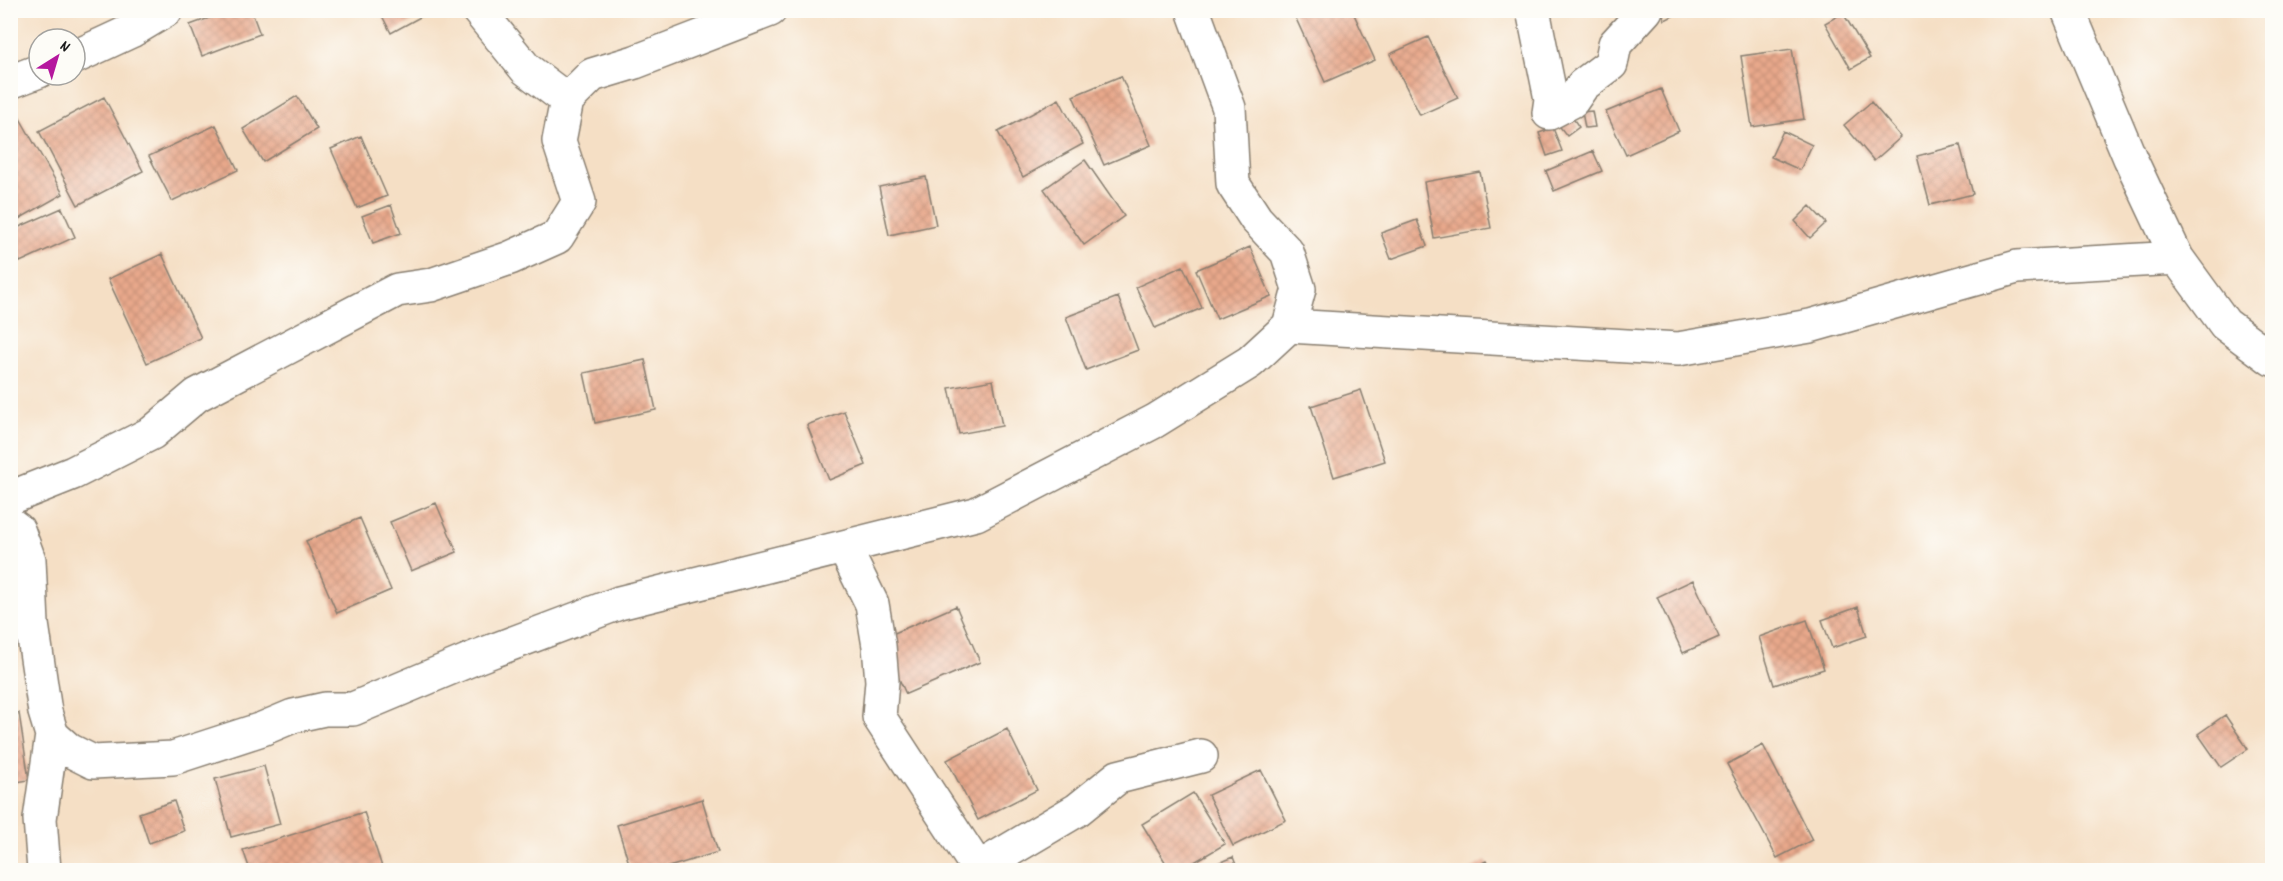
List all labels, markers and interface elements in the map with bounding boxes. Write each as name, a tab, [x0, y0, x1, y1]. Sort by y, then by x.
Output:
north arrow	[27, 27, 87, 87]
text: N	[54, 35, 75, 59]

